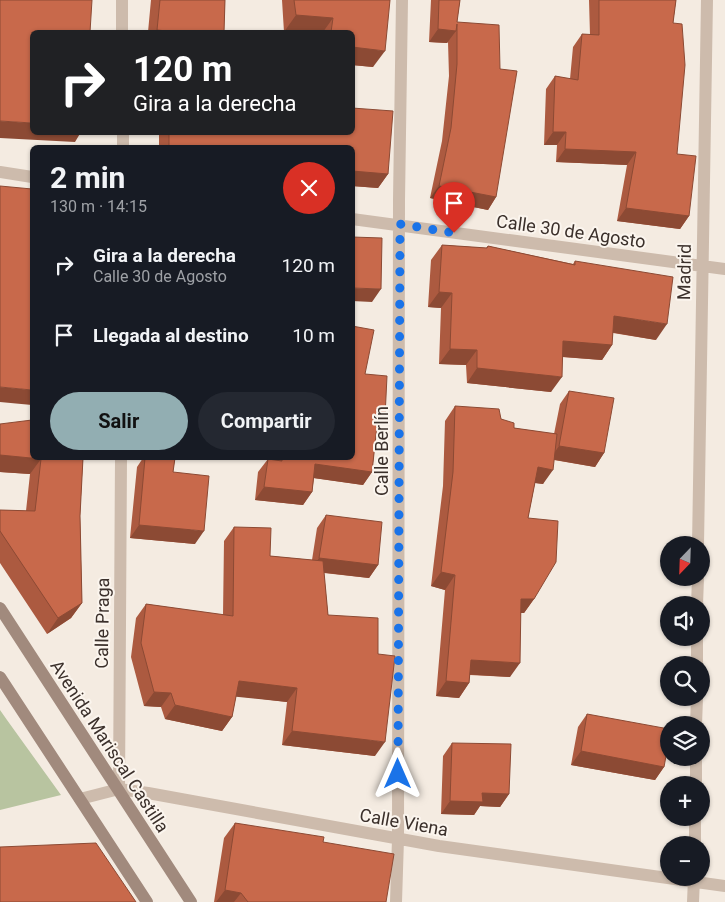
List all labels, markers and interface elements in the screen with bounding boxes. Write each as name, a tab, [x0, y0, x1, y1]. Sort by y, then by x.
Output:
text: 120 m	[133, 49, 232, 90]
icon: right	[50, 50, 115, 115]
text: Gira a la derecha	[133, 91, 297, 116]
text: 2 min	[50, 160, 125, 195]
button: close	[283, 162, 335, 214]
pin	[433, 182, 475, 233]
icon: arrive	[440, 189, 468, 217]
text: 130 m · 14:15	[50, 197, 147, 216]
street label: Calle 30 de Agosto	[495, 210, 647, 252]
text: Gira a la derecha	[93, 244, 236, 267]
street label: Madrid	[673, 244, 695, 300]
icon: right	[50, 251, 78, 279]
text: 120 m	[282, 254, 335, 277]
text: Calle 30 de Agosto	[93, 267, 227, 286]
icon: arrive	[50, 321, 78, 349]
text: Llegada al destino	[93, 324, 249, 347]
text: 10 m	[292, 324, 335, 347]
button: Salir	[50, 392, 188, 450]
button: Compartir	[198, 392, 335, 450]
street label: Calle Berlín	[371, 406, 392, 496]
north arrow	[660, 536, 710, 586]
map controls	[660, 536, 710, 886]
street label: Calle Praga	[91, 577, 113, 669]
button: sound	[660, 596, 710, 646]
street label: Avenida Mariscal Castilla	[46, 656, 174, 836]
button: search	[660, 656, 710, 706]
button: layers	[660, 716, 710, 766]
position arrow	[371, 747, 423, 799]
button: +	[660, 776, 710, 826]
street label: Calle Viena	[358, 804, 450, 840]
button: −	[660, 836, 710, 886]

